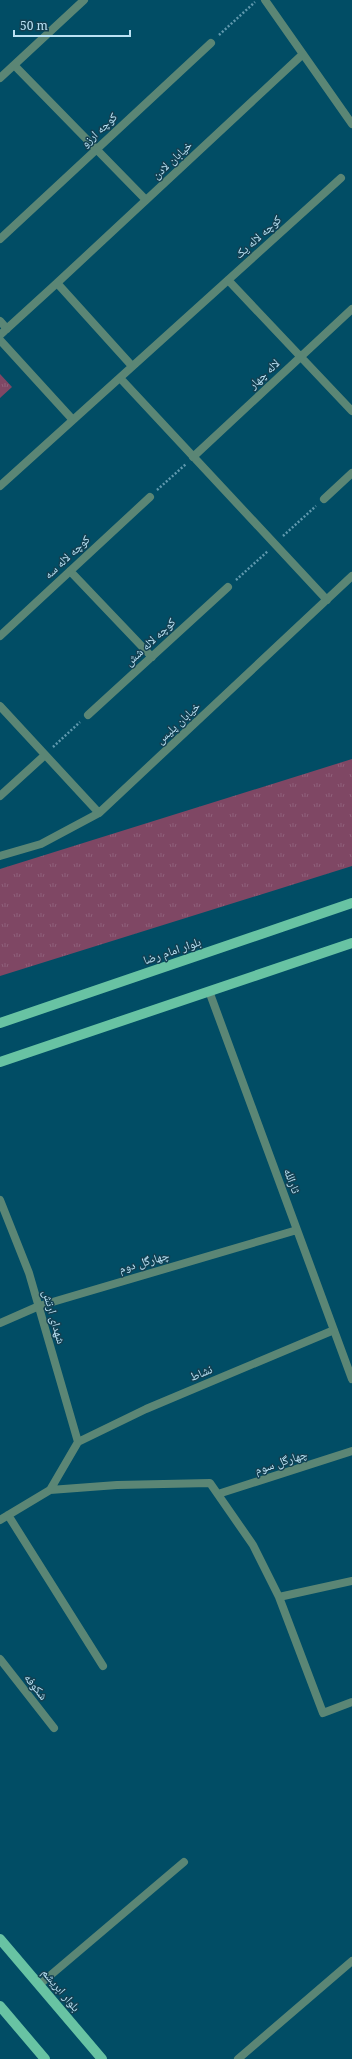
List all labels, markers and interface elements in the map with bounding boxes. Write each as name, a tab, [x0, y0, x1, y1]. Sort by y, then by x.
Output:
scale bar	[14, 12, 130, 38]
text: 50 m	[20, 17, 48, 34]
street label: کوچه ارزو	[77, 108, 121, 151]
street label: خیابان لادن	[148, 136, 196, 183]
street label: کوچه لاله یک	[231, 211, 285, 262]
street label: لاله چهار	[244, 355, 283, 393]
street label: کوچه لاله سه	[40, 531, 93, 582]
street label: کوچه لاله شش	[120, 614, 179, 670]
street label: خیابان پلیس	[152, 697, 204, 748]
street label: بلوار امام رضا	[141, 933, 203, 968]
street label: ثارالله	[280, 1166, 305, 1196]
street label: چهارگل دوم	[117, 1246, 171, 1277]
street label: شهدای ارتش	[39, 1288, 70, 1346]
street label: نشاط	[187, 1360, 215, 1385]
street label: چهارگل سوم	[252, 1445, 310, 1478]
street label: شکوفه	[21, 1670, 52, 1704]
street label: بلوار ابریشم	[38, 1964, 85, 2015]

